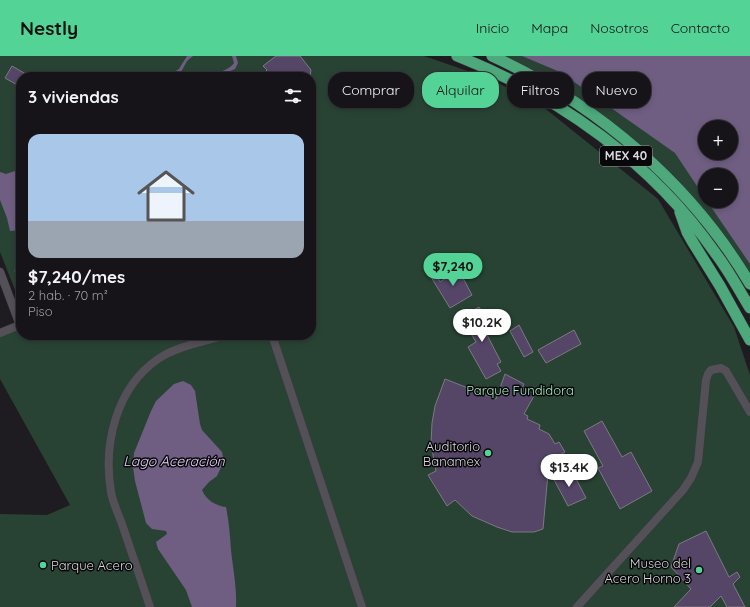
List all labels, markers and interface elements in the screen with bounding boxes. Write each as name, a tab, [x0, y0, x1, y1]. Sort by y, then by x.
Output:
text: Nestly	[20, 16, 78, 40]
text: Inicio	[476, 19, 509, 37]
text: Mapa	[531, 19, 568, 37]
text: Nosotros	[590, 19, 649, 37]
text: Contacto	[671, 19, 730, 37]
chip: Comprar	[328, 72, 414, 108]
chip: Alquilar	[422, 72, 499, 108]
chip: Filtros	[507, 72, 574, 108]
chip: Nuevo	[582, 72, 651, 108]
icon: filters	[282, 85, 304, 107]
text: 3 viviendas	[28, 86, 119, 107]
map controls	[698, 120, 738, 208]
button: +	[698, 120, 738, 160]
road number: MEX 40	[600, 146, 652, 166]
icon: home	[130, 160, 202, 232]
button: −	[698, 168, 738, 208]
pin: $7,240	[420, 253, 486, 287]
text: $7,240	[432, 258, 474, 274]
text: $7,240/mes	[28, 266, 125, 287]
text: 2 hab. · 70 m²	[28, 287, 108, 303]
text: Piso	[28, 303, 52, 319]
pin: $10.2K	[449, 309, 515, 343]
text: $10.2K	[462, 314, 502, 330]
park label: Parque Fundidora	[466, 382, 574, 398]
place label: Auditorio Banamex	[423, 438, 480, 469]
marker: Auditorio Banamex	[483, 448, 493, 458]
water label: Lago Aceración	[123, 452, 226, 470]
pin: $13.4K	[536, 454, 602, 488]
text: $13.4K	[550, 459, 588, 475]
place label: Museo del Acero Horno 3	[604, 555, 691, 586]
place label: Parque Acero	[51, 557, 133, 573]
marker: Parque Acero	[38, 560, 48, 570]
marker: Museo del Acero Horno 3	[694, 565, 704, 575]

